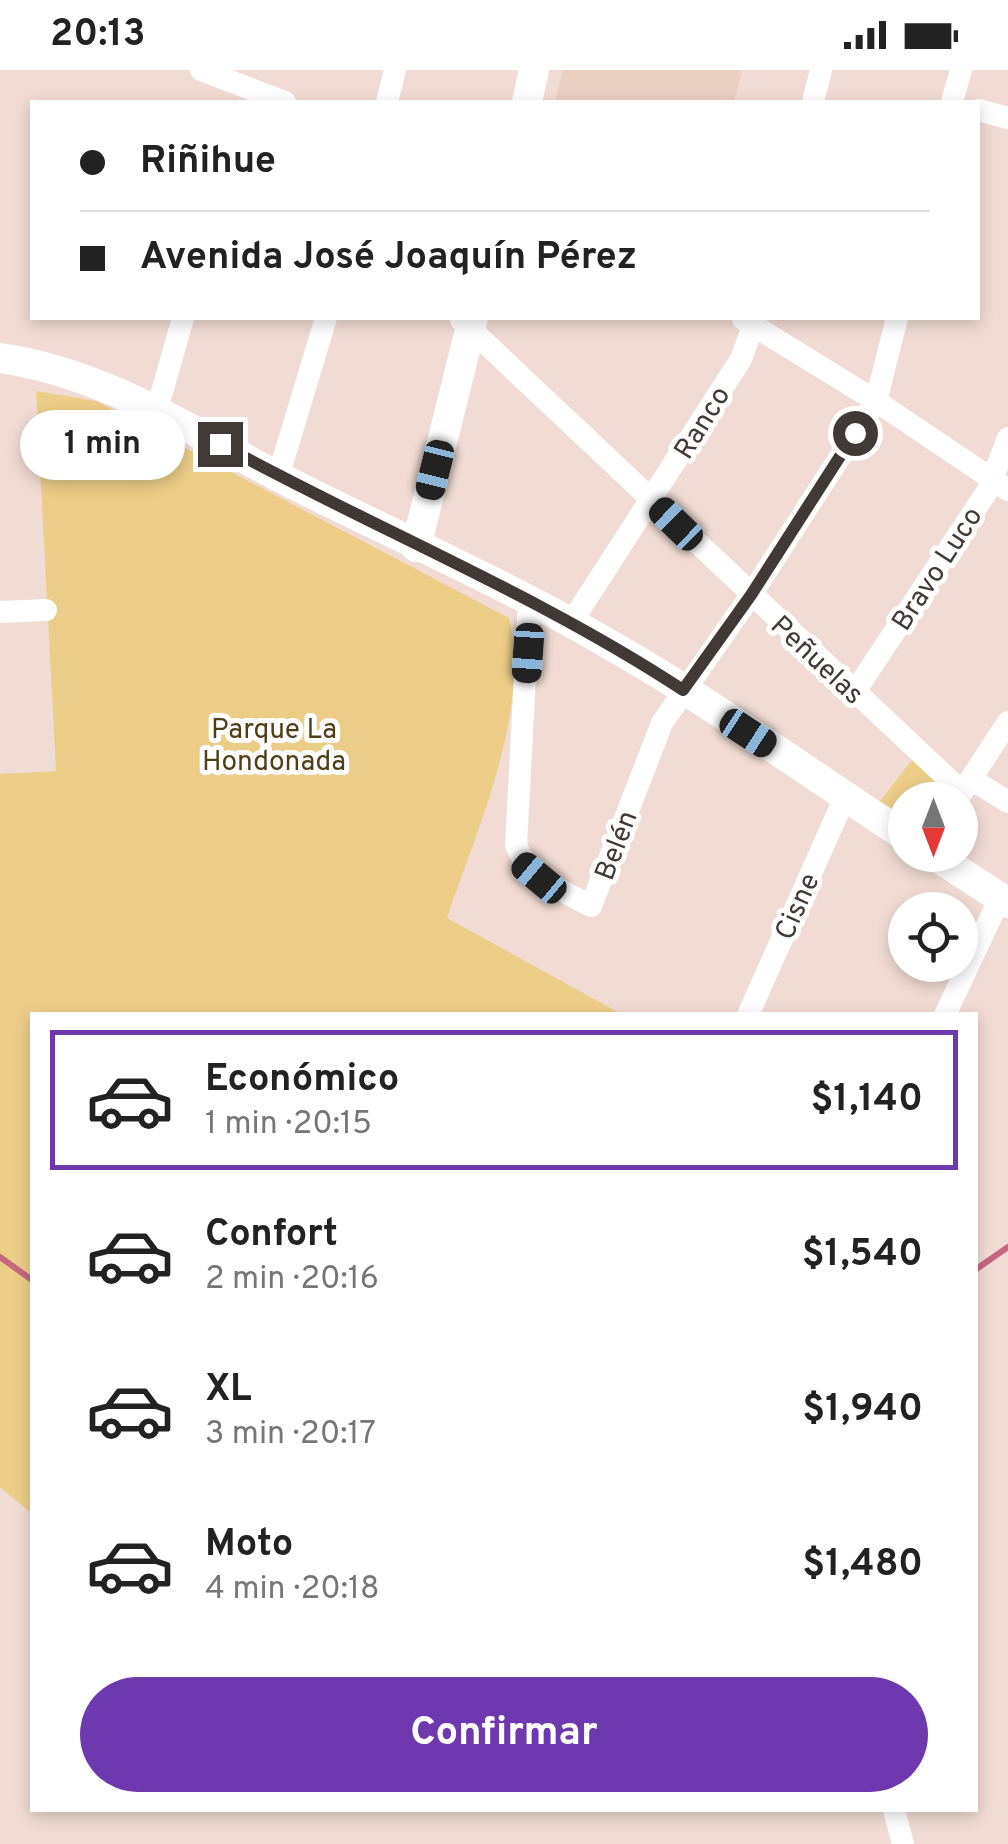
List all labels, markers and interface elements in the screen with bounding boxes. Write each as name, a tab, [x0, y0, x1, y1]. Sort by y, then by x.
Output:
text: 20:13	[50, 11, 145, 60]
text: Riñihue	[140, 138, 276, 187]
text: Avenida José Joaquín Pérez	[140, 234, 637, 283]
street label: Ranco	[667, 380, 740, 467]
callout: 1 min	[20, 409, 185, 479]
route start	[833, 411, 878, 456]
route end	[198, 422, 243, 467]
text: 1 min	[64, 425, 141, 465]
car	[413, 437, 457, 503]
car	[644, 492, 708, 556]
street label: Bravo Luco	[885, 501, 992, 639]
street label: Peñuelas	[762, 609, 870, 713]
car	[511, 622, 545, 684]
car	[715, 704, 781, 762]
park label: Parque La Hondonada	[202, 713, 346, 781]
north arrow	[888, 782, 978, 872]
map controls	[888, 782, 978, 982]
street label: Belén	[588, 806, 647, 886]
car	[506, 847, 572, 909]
street label: Cisne	[768, 868, 829, 946]
button: locate	[888, 892, 978, 982]
icon: car	[85, 1055, 175, 1145]
text: Económico	[205, 1056, 399, 1105]
text: $1,140	[810, 1076, 923, 1125]
text: 1 min · 20:15	[205, 1105, 372, 1145]
icon: car	[85, 1210, 175, 1300]
text: Confort	[205, 1211, 338, 1260]
text: $1,540	[802, 1231, 923, 1280]
text: 2 min · 20:16	[205, 1260, 379, 1300]
icon: car	[85, 1365, 175, 1455]
text: XL	[205, 1366, 252, 1415]
text: $1,940	[802, 1386, 923, 1435]
text: 3 min · 20:17	[205, 1415, 376, 1455]
icon: car	[85, 1520, 175, 1610]
text: Moto	[205, 1521, 293, 1570]
text: $1,480	[802, 1541, 923, 1590]
text: 4 min · 20:18	[205, 1570, 380, 1610]
button: Confirmar	[80, 1677, 928, 1792]

